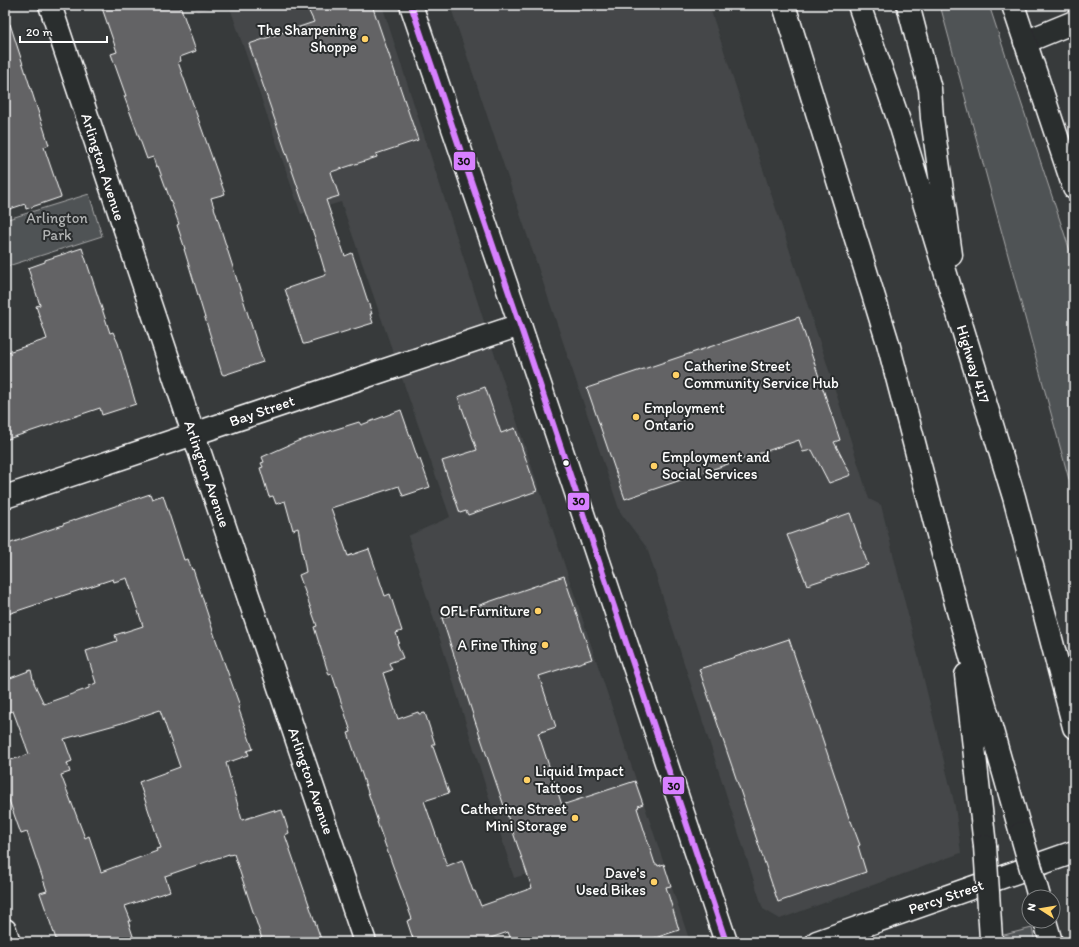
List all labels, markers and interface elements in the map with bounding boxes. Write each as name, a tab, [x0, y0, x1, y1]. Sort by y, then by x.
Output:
scale bar	[20, 18, 107, 44]
place label: The Sharpening Shoppe	[257, 21, 357, 56]
text: 20 m	[26, 25, 53, 39]
marker: The Sharpening Shoppe	[360, 34, 370, 44]
street label: Arlington Avenue	[77, 111, 129, 223]
line badge: 30	[453, 151, 476, 171]
text: 30	[458, 155, 471, 168]
park label: Arlington Park	[26, 209, 88, 244]
street label: Highway 417	[953, 323, 994, 406]
place label: Catherine Street Community Service Hub	[684, 357, 839, 392]
marker: Catherine Street Community Service Hub	[671, 370, 681, 380]
street label: Bay Street	[227, 391, 297, 431]
place label: Employment Ontario	[644, 399, 725, 434]
marker: Employment Ontario	[631, 412, 641, 422]
street label: Arlington Avenue	[180, 418, 234, 530]
place label: Employment and Social Services	[662, 448, 770, 483]
unlabelled marker	[561, 458, 571, 468]
marker: Employment and Social Services	[649, 461, 659, 471]
line badge: 30	[567, 492, 590, 511]
text: 30	[573, 495, 586, 508]
place label: OFL Furniture	[440, 602, 530, 620]
marker: OFL Furniture	[533, 606, 543, 616]
place label: A Fine Thing	[457, 636, 537, 654]
marker: A Fine Thing	[540, 640, 550, 650]
street label: Arlington Avenue	[284, 725, 338, 837]
place label: Liquid Impact Tattoos	[535, 762, 624, 797]
marker: Liquid Impact Tattoos	[522, 775, 532, 785]
line badge: 30	[662, 776, 685, 795]
text: 30	[668, 780, 681, 793]
place label: Catherine Street Mini Storage	[460, 800, 567, 835]
marker: Catherine Street Mini Storage	[570, 813, 580, 823]
place label: Dave's Used Bikes	[576, 864, 646, 899]
street label: Percy Street	[906, 876, 986, 918]
marker: Dave's Used Bikes	[649, 877, 659, 887]
north arrow	[1021, 889, 1061, 929]
text: N	[1025, 902, 1039, 912]

